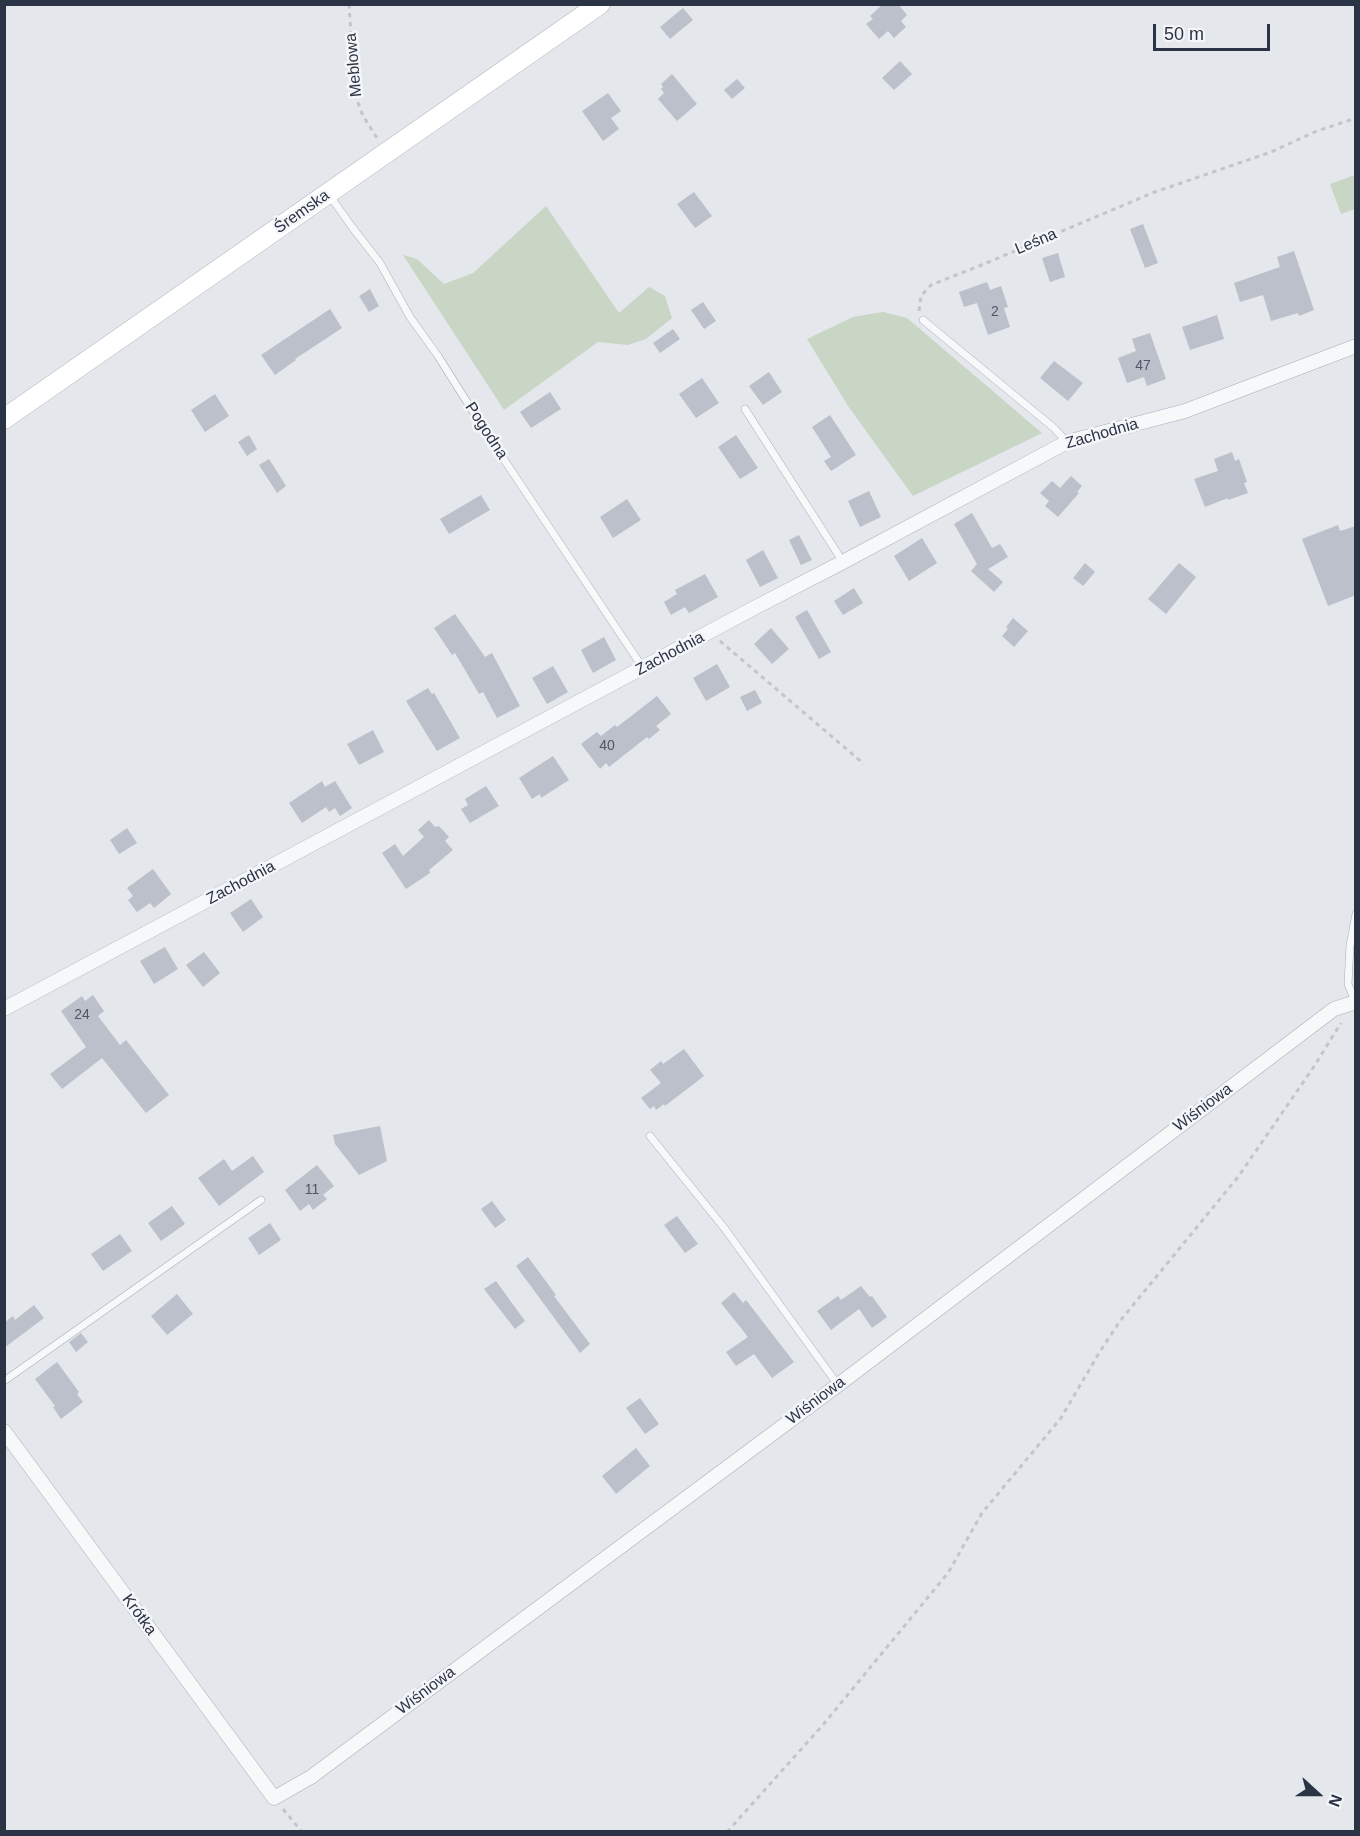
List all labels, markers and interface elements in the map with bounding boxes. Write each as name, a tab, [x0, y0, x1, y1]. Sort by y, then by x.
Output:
scale bar	[1156, 12, 1273, 50]
text: 50 m	[1164, 24, 1204, 44]
street label: Meblowa	[342, 32, 366, 98]
street label: Śremska	[271, 186, 333, 238]
street label: Leśna	[1012, 225, 1060, 259]
house number: 2	[991, 304, 999, 320]
house number: 47	[1135, 358, 1151, 374]
street label: Pogodna	[461, 399, 511, 463]
street label: Zachodnia	[1063, 414, 1141, 454]
street label: Zachodnia	[633, 628, 707, 680]
house number: 40	[599, 738, 615, 754]
street label: Zachodnia	[204, 857, 278, 909]
house number: 24	[74, 1007, 90, 1023]
street label: Wiśniowa	[1170, 1080, 1236, 1136]
house number: 11	[305, 1182, 319, 1198]
street label: Wiśniowa	[783, 1373, 849, 1429]
street label: Krótka	[118, 1591, 160, 1639]
street label: Wiśniowa	[393, 1663, 459, 1719]
north arrow	[1288, 1764, 1348, 1824]
text: N	[1325, 1792, 1345, 1809]

